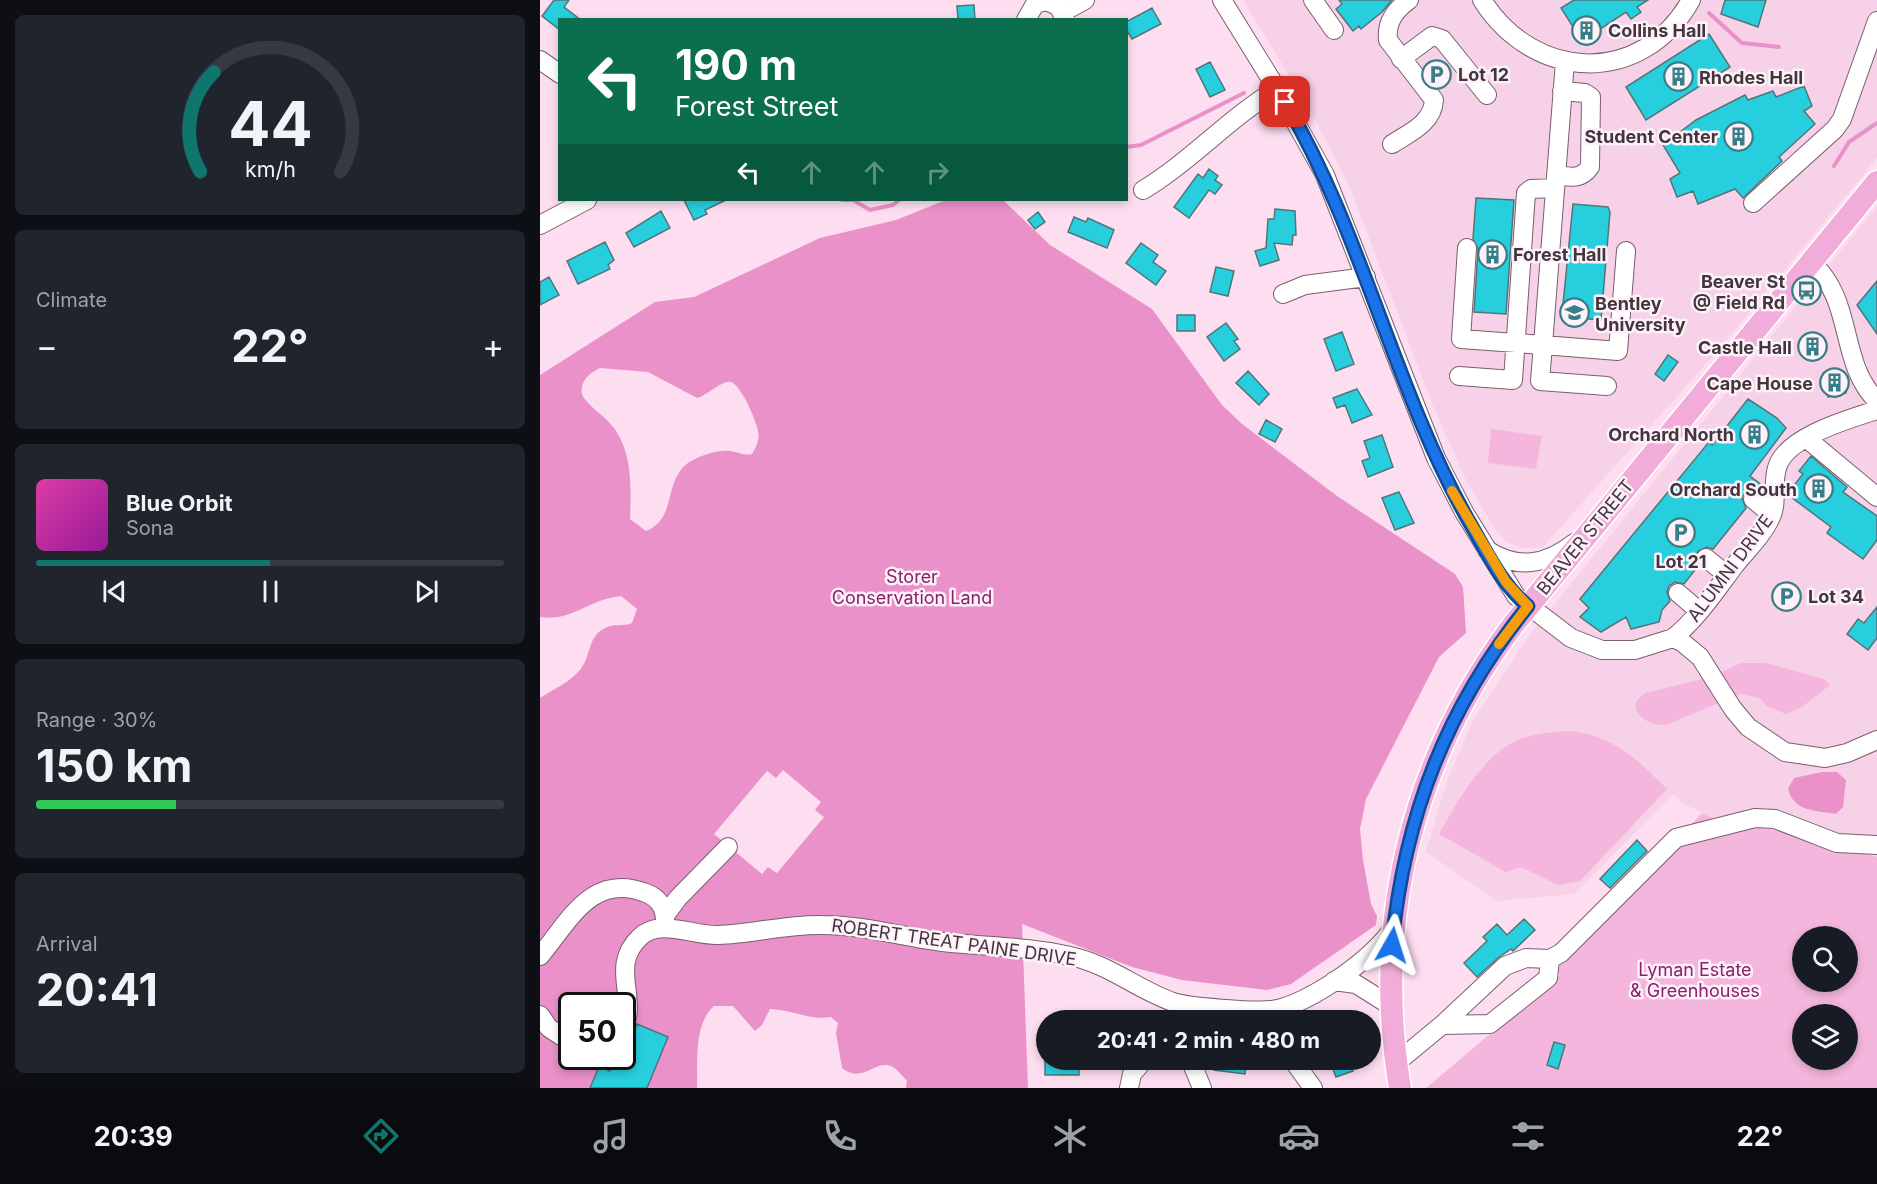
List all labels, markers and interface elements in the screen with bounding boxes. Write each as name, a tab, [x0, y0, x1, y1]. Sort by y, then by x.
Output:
building icon: Collins Hall	[1571, 14, 1603, 46]
place label: Collins Hall	[1608, 20, 1706, 41]
text: 190 m	[675, 39, 797, 90]
icon: left	[576, 42, 654, 120]
parking icon: Lot 12	[1421, 58, 1453, 90]
building icon: Rhodes Hall	[1662, 61, 1694, 93]
place label: Lot 12	[1458, 64, 1509, 85]
place label: Rhodes Hall	[1699, 67, 1803, 88]
pin	[1259, 76, 1310, 127]
icon: arrive	[1268, 85, 1301, 118]
text: 44	[228, 86, 312, 161]
text: Forest Street	[675, 90, 838, 123]
building icon: Student Center	[1723, 120, 1755, 152]
place label: Student Center	[1585, 126, 1718, 147]
text: km/h	[245, 156, 295, 182]
icon: left	[732, 156, 765, 189]
icon: ahead	[795, 156, 828, 189]
icon: ahead	[858, 156, 891, 189]
icon: right	[921, 156, 954, 189]
building icon: Forest Hall	[1476, 238, 1508, 270]
place label: Forest Hall	[1513, 244, 1606, 265]
place label: Beaver St @ Field Rd	[1693, 271, 1785, 313]
bus stop icon: Beaver St @ Field Rd	[1790, 275, 1822, 307]
text: Climate	[36, 288, 107, 312]
place label: Bentley University	[1595, 293, 1686, 335]
school or university icon: Bentley University	[1558, 297, 1590, 329]
text: 22°	[231, 318, 309, 373]
text: −	[36, 326, 58, 366]
text: +	[482, 326, 504, 366]
building icon: Castle Hall	[1797, 331, 1829, 363]
place label: Castle Hall	[1698, 337, 1792, 358]
building icon: Cape House	[1818, 367, 1850, 399]
place label: Cape House	[1706, 373, 1813, 394]
building icon: Orchard North	[1739, 418, 1771, 450]
place label: Orchard North	[1608, 424, 1734, 445]
building icon: Orchard South	[1802, 473, 1834, 505]
street label: BEAVER STREET	[1532, 475, 1638, 599]
place label: Orchard South	[1670, 479, 1797, 500]
text: Blue Orbit	[126, 490, 233, 516]
street label: ALUMNI DRIVE	[1683, 510, 1777, 626]
text: Sona	[126, 516, 174, 540]
parking icon: Lot 21	[1665, 516, 1697, 548]
place label: Lot 21	[1655, 551, 1707, 572]
park label: Storer Conservation Land	[832, 566, 992, 608]
icon: previous	[98, 575, 131, 608]
icon: pause	[254, 575, 287, 608]
icon: next	[410, 575, 443, 608]
parking icon: Lot 34	[1771, 580, 1803, 612]
place label: Lot 34	[1808, 586, 1864, 607]
text: Range · 30%	[36, 708, 157, 732]
text: 150 km	[36, 738, 192, 793]
position arrow	[1360, 913, 1424, 977]
street label: ROBERT TREAT PAINE DRIVE	[830, 914, 1078, 970]
map controls	[1792, 926, 1858, 1070]
button: search	[1792, 926, 1858, 992]
text: Arrival	[36, 932, 98, 956]
park label: Lyman Estate & Greenhouses	[1630, 959, 1760, 1001]
text: 20:41	[36, 962, 158, 1017]
speed limit sign: 50	[558, 992, 636, 1070]
button: layers	[1792, 1004, 1858, 1070]
text: 20:41 · 2 min · 480 m	[1097, 1027, 1320, 1053]
icon: directions	[360, 1115, 402, 1157]
icon: music	[590, 1115, 632, 1157]
icon: phone	[819, 1115, 861, 1157]
icon: climate	[1049, 1115, 1091, 1157]
icon: car	[1278, 1115, 1320, 1157]
icon: filters	[1507, 1115, 1549, 1157]
text: 20:39	[94, 1120, 173, 1153]
text: 22°	[1737, 1120, 1783, 1153]

